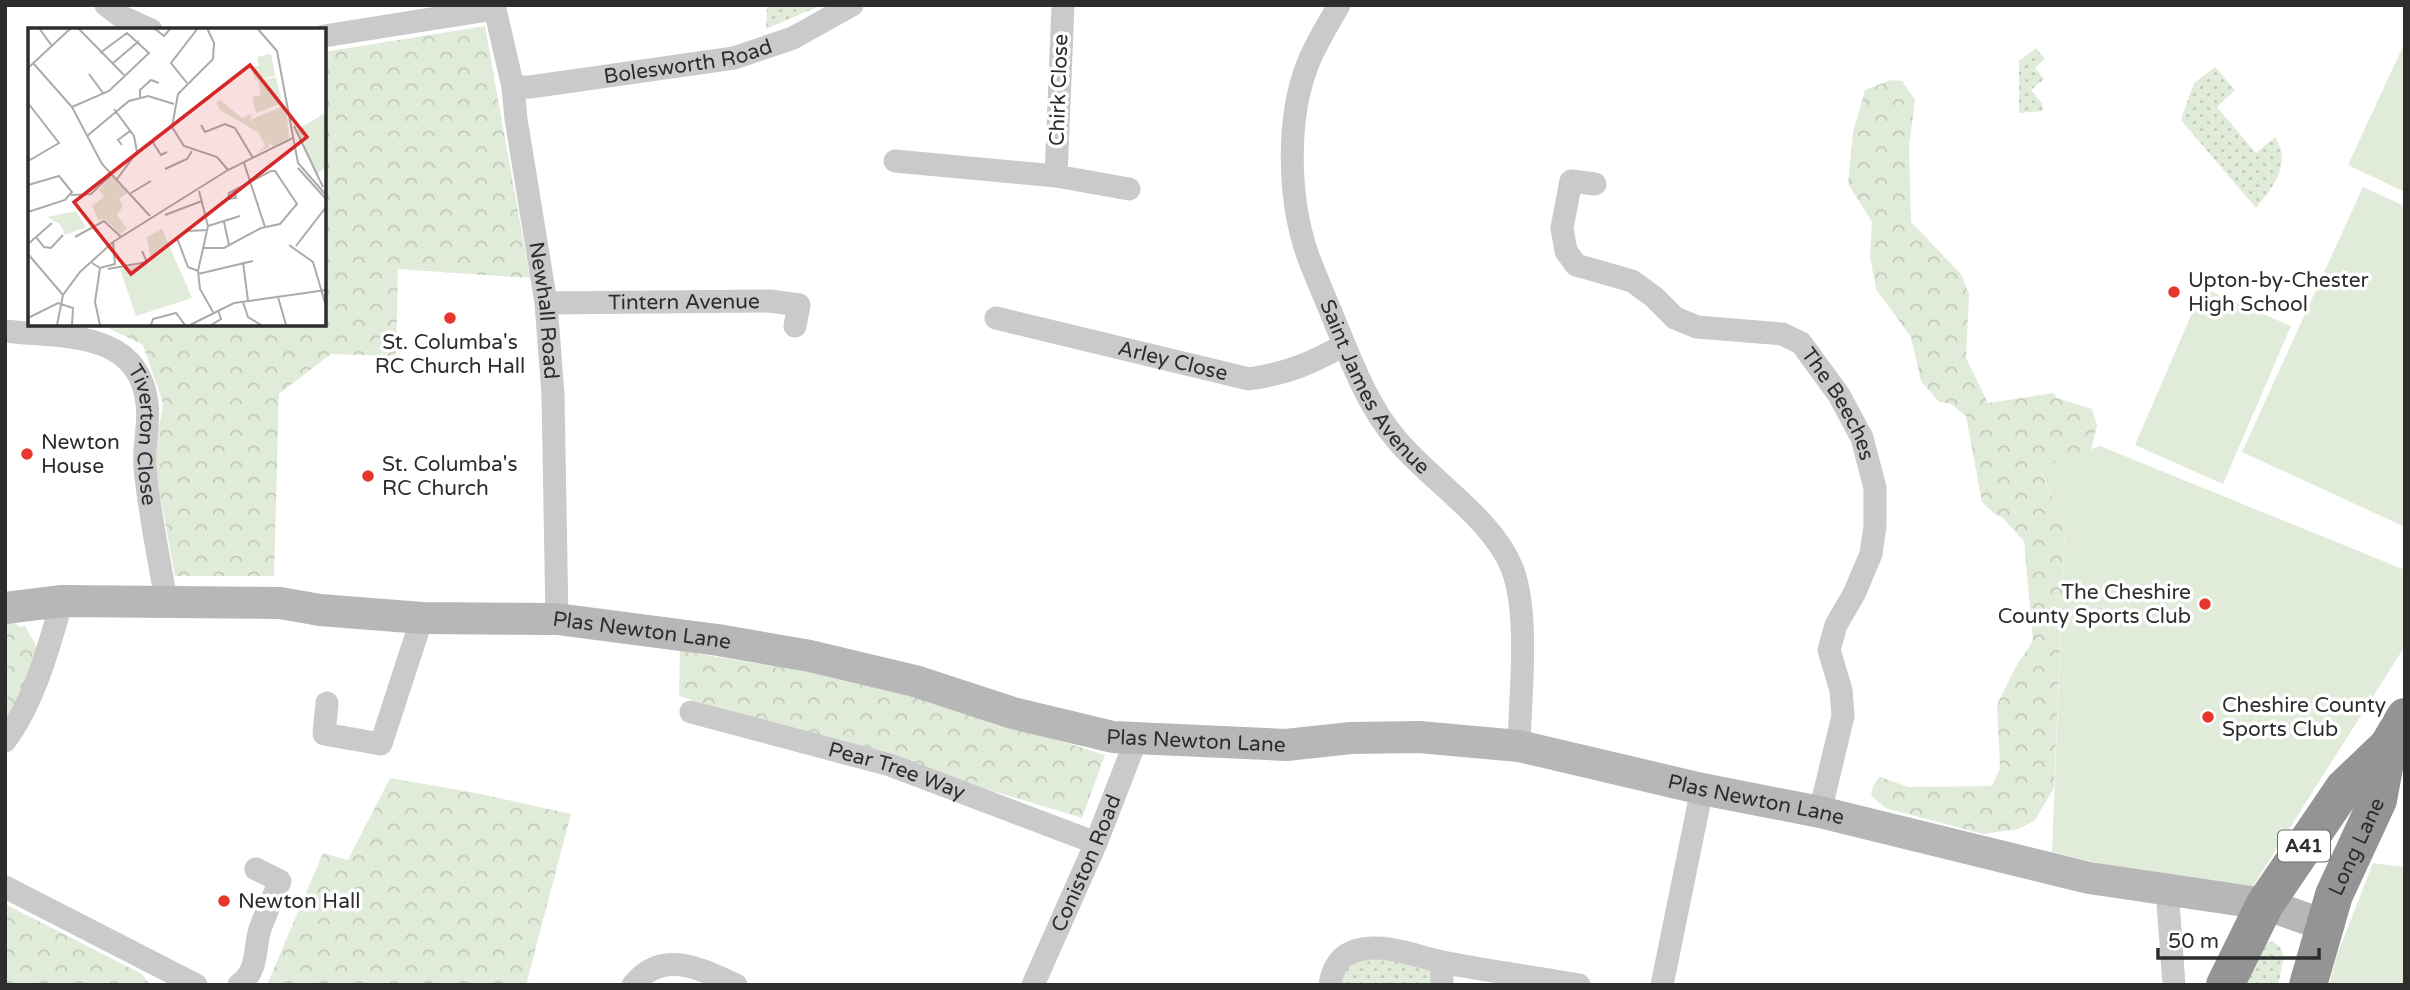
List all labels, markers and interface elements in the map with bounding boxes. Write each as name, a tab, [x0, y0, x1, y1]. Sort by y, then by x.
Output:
inset map	[28, 28, 326, 326]
street label: Chirk Close	[1045, 33, 1073, 146]
street label: Bolesworth Road	[602, 34, 775, 89]
street label: Newhall Road	[524, 240, 564, 380]
place label: Upton-by-Chester High School	[2188, 268, 2369, 317]
marker: Upton-by-Chester High School	[2166, 284, 2182, 300]
street label: Tintern Avenue	[608, 289, 760, 315]
street label: Saint James Avenue	[1315, 296, 1435, 479]
marker: St. Columba's RC Church Hall	[442, 310, 458, 326]
place label: St. Columba's RC Church Hall	[375, 330, 525, 379]
street label: Arley Close	[1116, 335, 1230, 386]
street label: The Beeches	[1796, 343, 1880, 463]
street label: Tiverton Close	[123, 360, 162, 507]
place label: Newton House	[41, 430, 120, 479]
marker: Newton House	[19, 446, 35, 462]
place label: St. Columba's RC Church	[382, 452, 518, 501]
marker: St. Columba's RC Church	[360, 468, 376, 484]
place label: The Cheshire County Sports Club	[1998, 580, 2191, 629]
marker: The Cheshire County Sports Club	[2197, 596, 2213, 612]
street label: Plas Newton Lane	[551, 606, 733, 655]
place label: Cheshire County Sports Club	[2222, 693, 2386, 742]
marker: Cheshire County Sports Club	[2200, 709, 2216, 725]
street label: Plas Newton Lane	[1106, 724, 1286, 757]
street label: Pear Tree Way	[826, 737, 969, 805]
street label: Plas Newton Lane	[1665, 769, 1847, 830]
street label: Coniston Road	[1046, 791, 1126, 936]
street label: Long Lane	[2323, 794, 2390, 900]
road number: A41	[2278, 831, 2330, 862]
place label: Newton Hall	[238, 889, 360, 914]
marker: Newton Hall	[216, 893, 232, 909]
scale bar	[2158, 916, 2319, 960]
text: 50 m	[2168, 929, 2219, 954]

